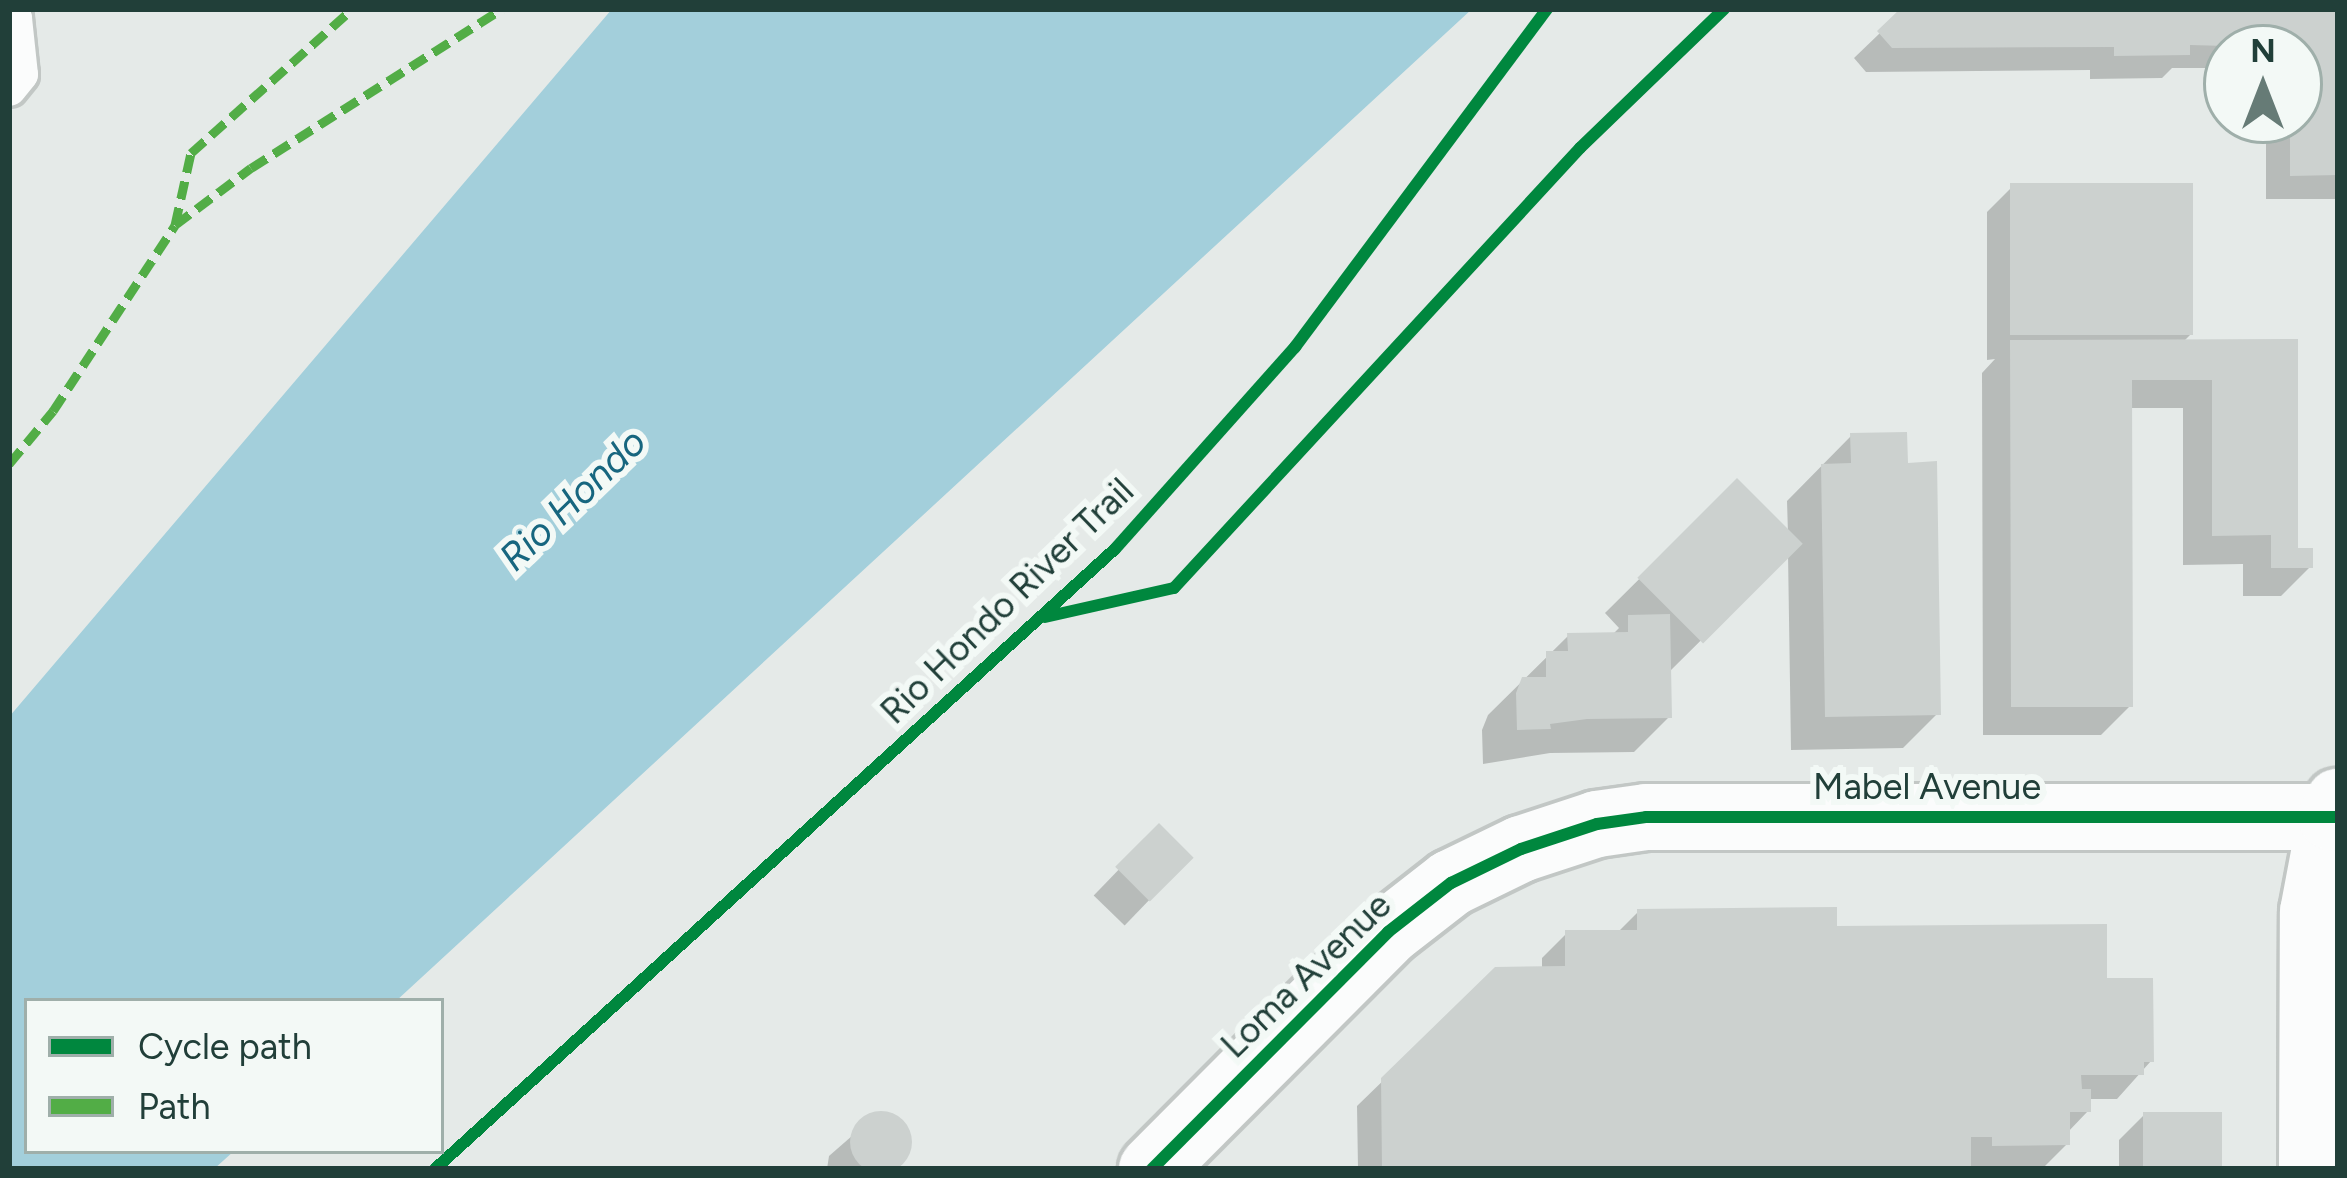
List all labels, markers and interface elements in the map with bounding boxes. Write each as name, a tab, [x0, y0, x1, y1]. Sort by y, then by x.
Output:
north arrow	[2203, 24, 2323, 144]
text: N	[2250, 31, 2276, 70]
water label: Rio Hondo	[490, 419, 656, 581]
street label: Rio Hondo River Trail	[872, 469, 1142, 733]
street label: Mabel Avenue	[1813, 765, 2041, 809]
street label: Loma Avenue	[1212, 883, 1400, 1067]
legend	[24, 998, 444, 1154]
text: Cycle path	[138, 1025, 312, 1068]
text: Path	[138, 1085, 211, 1128]

